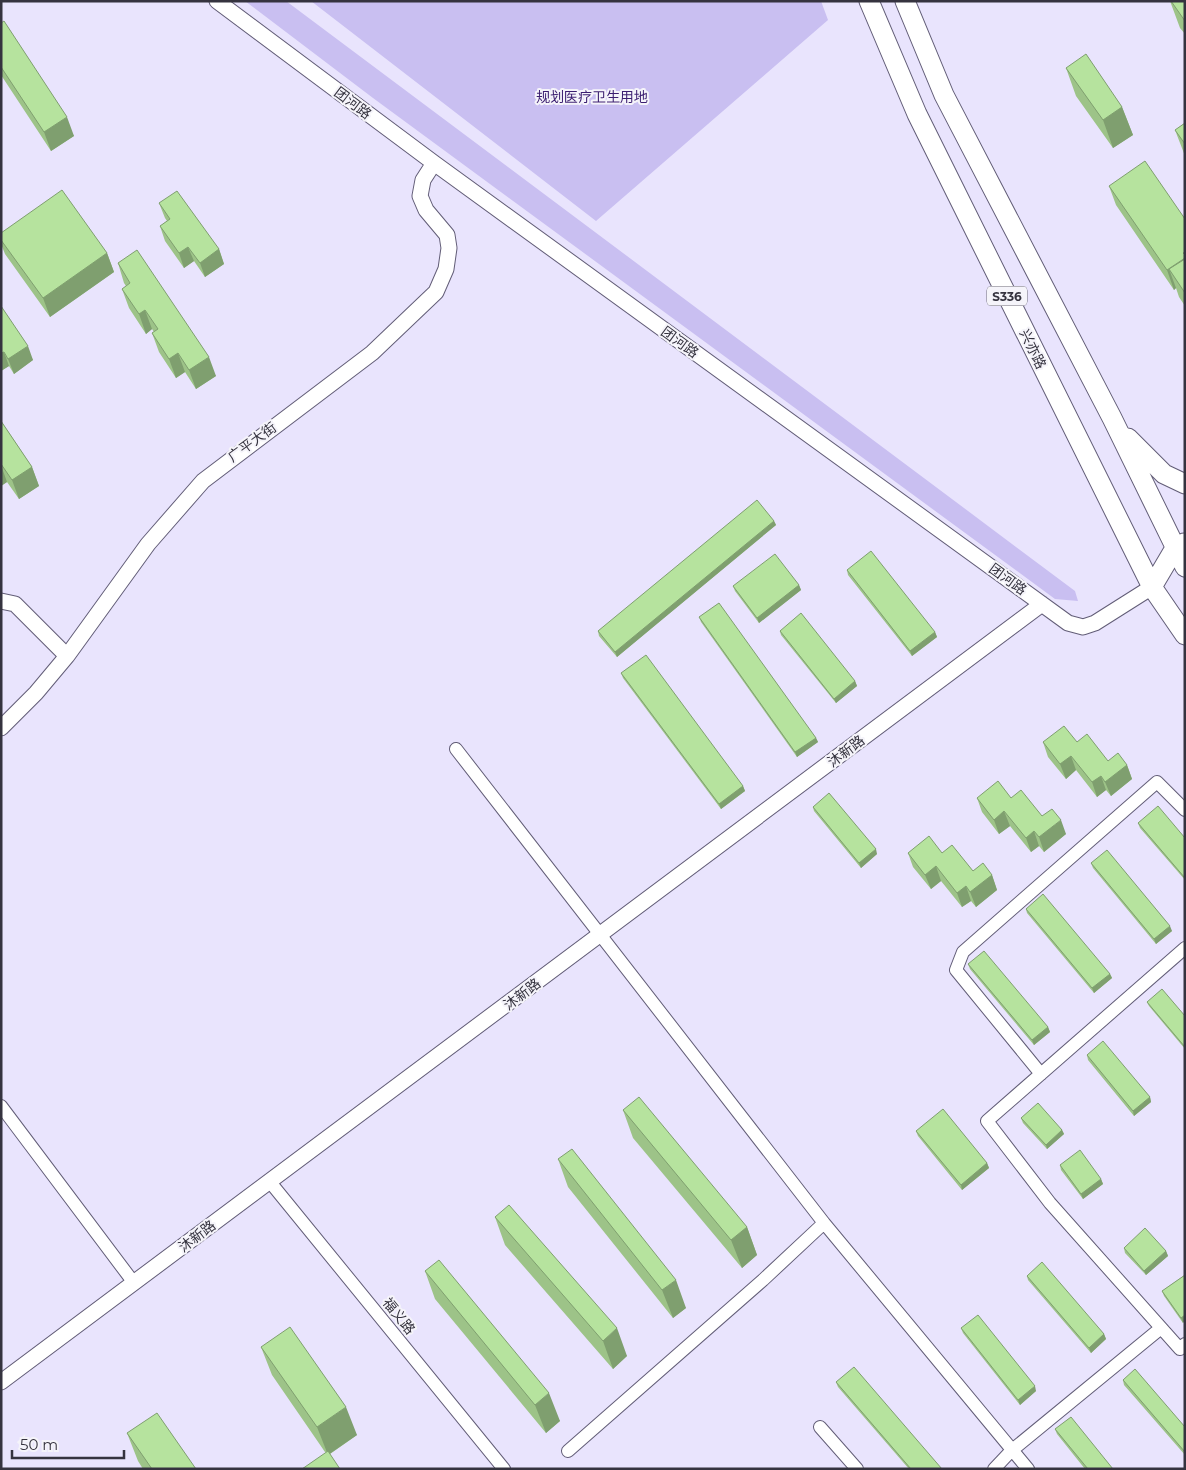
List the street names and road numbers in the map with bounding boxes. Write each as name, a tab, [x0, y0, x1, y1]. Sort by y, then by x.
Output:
street label: 团河路	[331, 83, 375, 123]
road number: S336	[987, 286, 1027, 306]
street label: 团河路	[658, 322, 702, 362]
street label: 兴亦路	[1016, 326, 1050, 372]
street label: 广平大街	[224, 418, 280, 466]
street label: 团河路	[986, 559, 1030, 599]
street label: 沐新路	[824, 731, 868, 771]
street label: 沐新路	[500, 974, 544, 1014]
street label: 沐新路	[175, 1216, 219, 1256]
street label: 福义路	[379, 1294, 419, 1338]

